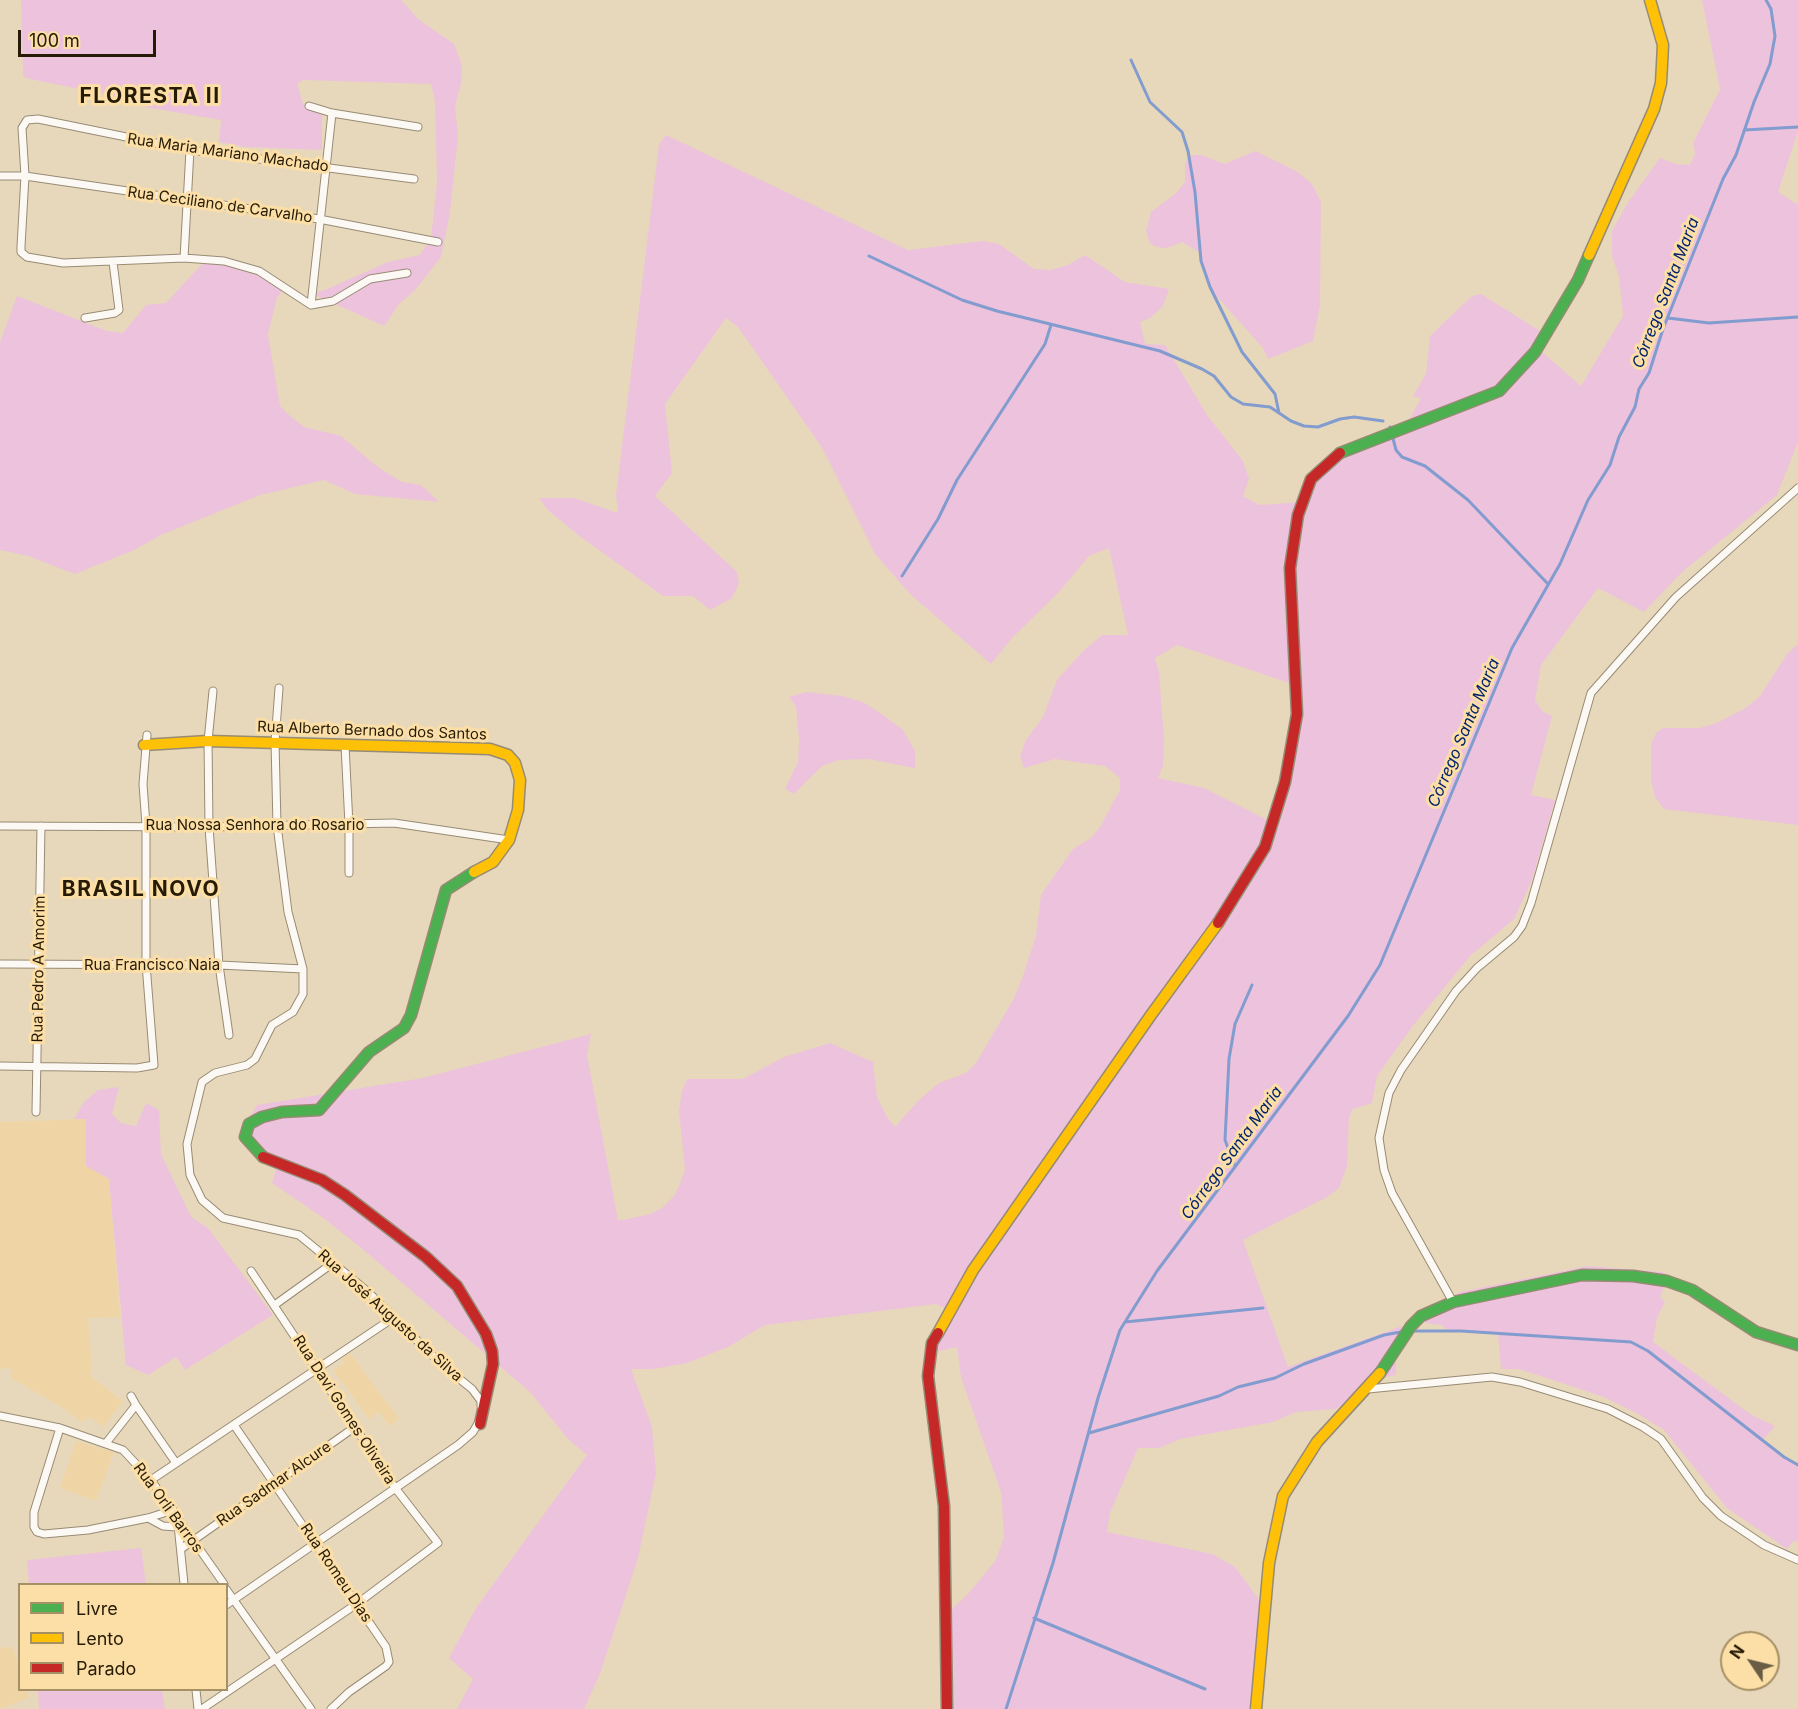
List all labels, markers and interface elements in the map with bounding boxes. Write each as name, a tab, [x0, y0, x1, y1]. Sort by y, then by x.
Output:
scale bar	[21, 18, 159, 56]
text: 100 m	[29, 30, 80, 51]
district label: FLORESTA II	[79, 84, 221, 110]
street label: Rua Maria Mariano Machado	[126, 130, 330, 176]
street label: Rua Ceciliano de Carvalho	[126, 183, 314, 227]
water label: Córrego Santa Maria	[1628, 215, 1704, 371]
water label: Córrego Santa Maria	[1424, 656, 1504, 810]
street label: Rua Alberto Bernado dos Santos	[257, 718, 487, 744]
street label: Rua Nossa Senhora do Rosario	[146, 816, 364, 834]
district label: BRASIL NOVO	[62, 877, 220, 903]
street label: Rua Pedro A Amorim	[29, 895, 49, 1043]
street label: Rua Francisco Naia	[84, 956, 220, 974]
water label: Córrego Santa Maria	[1177, 1083, 1287, 1223]
street label: Rua José Augusto da Silva	[314, 1246, 466, 1386]
street label: Rua Davi Gomes Oliveira	[289, 1332, 399, 1488]
street label: Rua Sadmar Alcure	[213, 1438, 335, 1530]
street label: Rua Orli Barros	[129, 1460, 207, 1556]
street label: Rua Romeu Dias	[296, 1520, 376, 1626]
legend	[18, 1583, 228, 1691]
text: Livre	[76, 1598, 118, 1619]
text: Lento	[76, 1628, 124, 1649]
north arrow	[1720, 1631, 1780, 1691]
text: N	[1725, 1641, 1749, 1663]
text: Parado	[76, 1658, 136, 1679]

